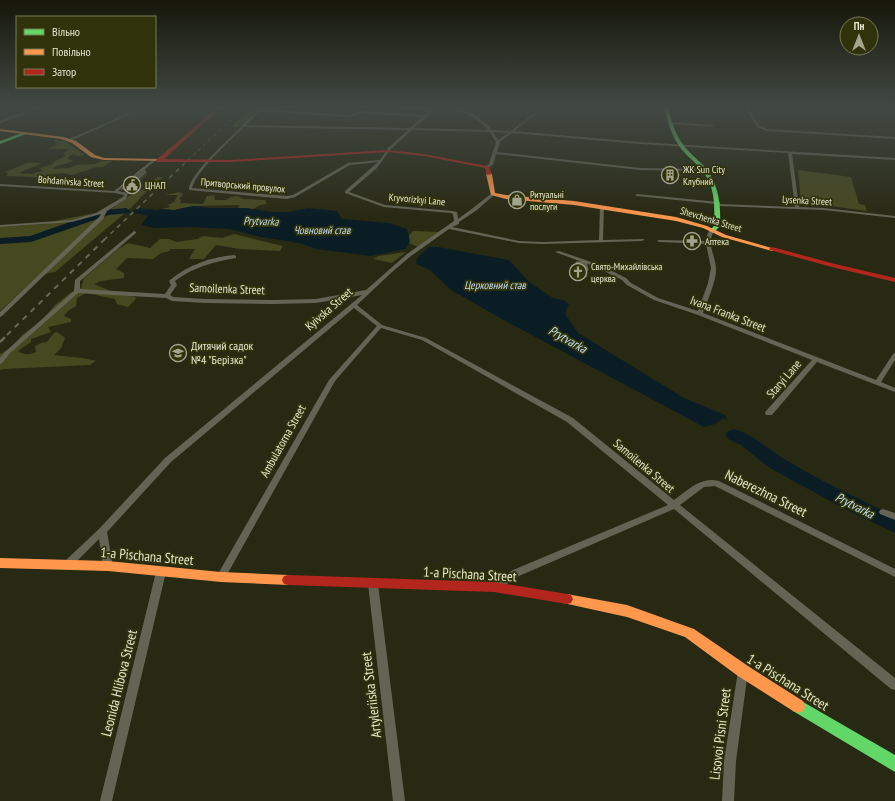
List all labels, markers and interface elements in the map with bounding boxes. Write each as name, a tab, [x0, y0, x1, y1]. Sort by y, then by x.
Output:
legend	[16, 16, 156, 88]
north arrow	[839, 16, 879, 56]
text: Пн	[854, 19, 864, 33]
text: Вільно	[52, 24, 80, 39]
text: Повільно	[52, 44, 91, 59]
text: Затор	[52, 64, 76, 79]
place label: ЖК Sun City Клубний	[682, 163, 725, 188]
building icon: ЖК Sun City Клубний	[660, 165, 680, 185]
street label: Bohdanivska Street	[37, 173, 105, 190]
public building icon: ЦНАП	[122, 175, 142, 195]
street label: Притворський провулок	[200, 175, 286, 196]
place label: ЦНАП	[145, 179, 166, 192]
place label: Ритуальні послуги	[530, 188, 564, 213]
shop icon: Ритуальні послуги	[507, 190, 527, 210]
street label: Kryvorizkyi Lane	[388, 191, 446, 208]
street label: Lysenka Street	[782, 193, 832, 208]
street label: Shevchenka Street	[678, 204, 743, 235]
water label: Prytvarka	[243, 213, 279, 229]
water label: Човновий став	[294, 223, 352, 237]
pharmacy icon: Аптека	[682, 231, 702, 251]
place label: Аптека	[705, 235, 729, 248]
place label: Свято-Михайлівська церква	[591, 260, 663, 285]
church icon: Свято-Михайлівська церква	[568, 262, 588, 282]
water label: Церковний став	[464, 278, 527, 292]
street label: Samoilenka Street	[189, 280, 266, 297]
street label: Kyivska Street	[302, 283, 356, 333]
street label: Ivana Franka Street	[688, 292, 769, 335]
water label: Prytvarka	[546, 322, 591, 358]
place label: Дитячий садок №4 "Берізка"	[191, 338, 254, 367]
school or university icon: Дитячий садок №4 "Берізка"	[168, 343, 188, 363]
street label: Staryi Lane	[763, 356, 804, 401]
street label: Ambulatorna Street	[256, 401, 309, 480]
street label: Samoilenka Street	[611, 436, 679, 496]
street label: Naberezhna Street	[722, 465, 810, 521]
water label: Prytvarka	[832, 488, 878, 523]
street label: 1-a Pischana Street	[100, 543, 194, 569]
street label: 1-a Pischana Street	[423, 563, 517, 585]
street label: Leonida Hlibova Street	[97, 628, 141, 738]
street label: 1-a Pischana Street	[744, 650, 833, 714]
street label: Artyleriiska Street	[357, 651, 385, 739]
street label: Lisovoi Pisni Street	[705, 687, 735, 781]

